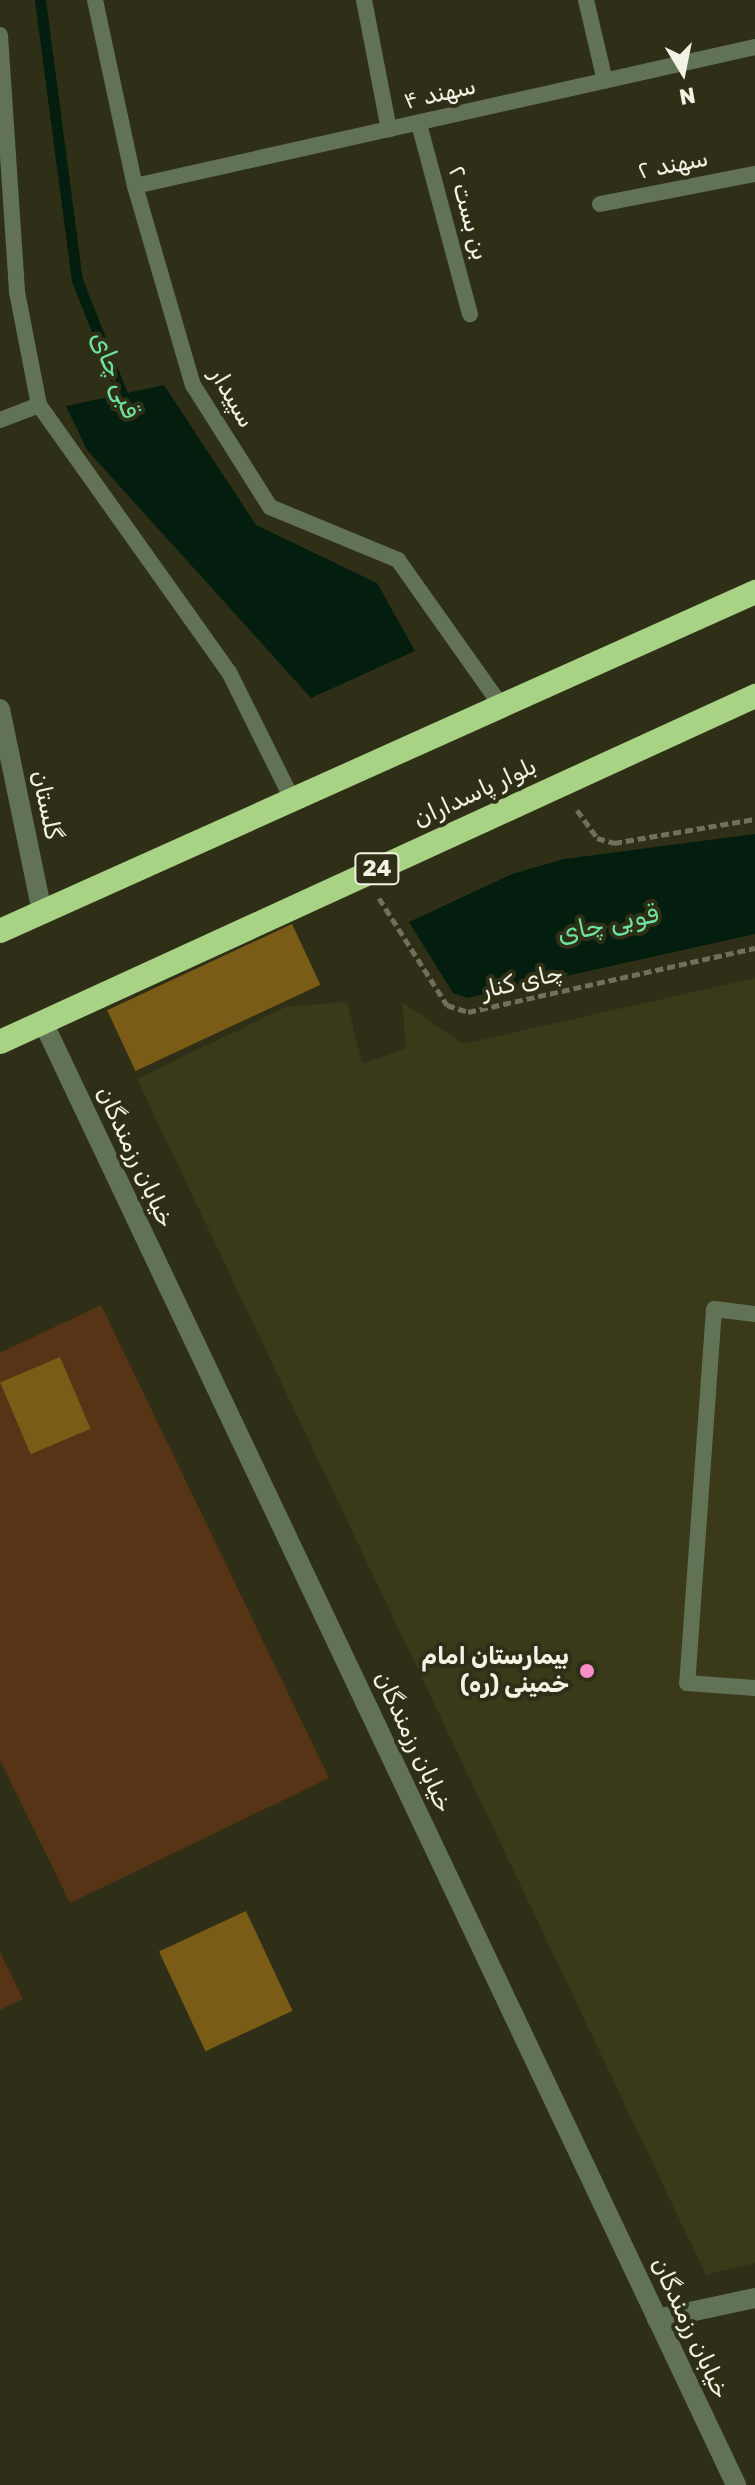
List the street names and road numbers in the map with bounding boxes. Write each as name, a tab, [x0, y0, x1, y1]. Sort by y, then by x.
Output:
street label: سهند ۴	[401, 72, 479, 116]
street label: سهند ۲	[635, 144, 711, 186]
street label: بن بست ۲	[442, 163, 494, 263]
street label: سپیدار	[203, 363, 261, 433]
street label: بلوار پاسداران	[409, 752, 541, 834]
street label: گلستان	[25, 768, 67, 842]
road number: 24	[353, 851, 401, 887]
street label: چای کنار	[479, 959, 565, 1005]
street label: خیابان رزمندگان	[90, 1082, 180, 1232]
street label: خیابان رزمندگان	[368, 1667, 458, 1817]
street label: خیابان رزمندگان	[645, 2253, 735, 2403]

